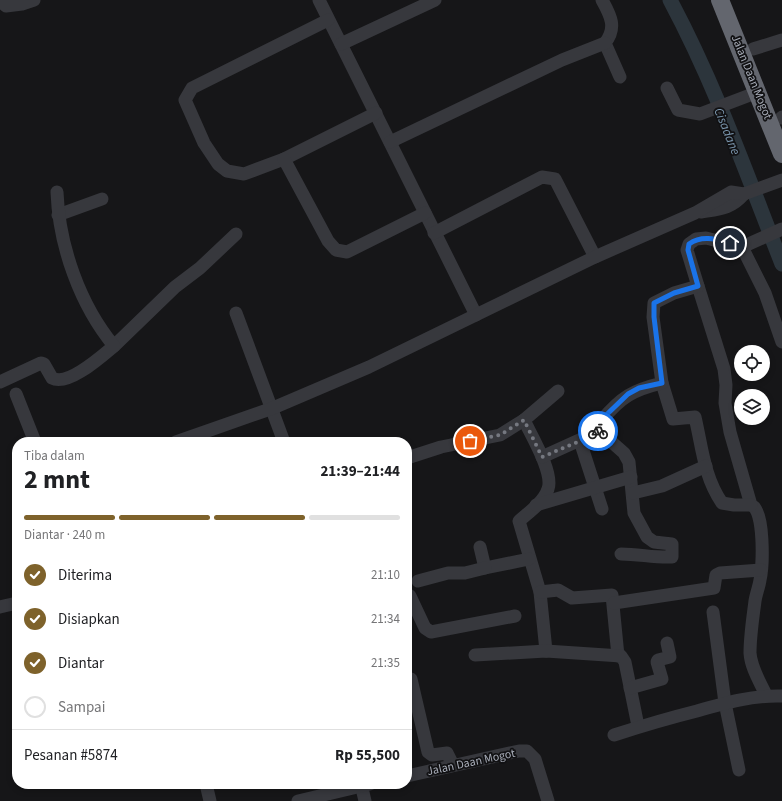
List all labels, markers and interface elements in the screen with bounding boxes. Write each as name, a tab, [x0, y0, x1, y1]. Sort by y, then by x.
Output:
street label: Jalan Daan Mogot	[727, 32, 776, 122]
water label: Cisadane	[709, 105, 745, 158]
pin	[713, 226, 747, 260]
icon: home	[719, 232, 741, 254]
map controls	[734, 345, 770, 425]
button: locate	[734, 345, 770, 381]
button: layers	[734, 389, 770, 425]
courier	[578, 411, 618, 451]
icon: bike	[587, 420, 609, 442]
pin	[453, 424, 487, 458]
icon: bag	[459, 430, 481, 452]
text: Tiba dalam	[24, 447, 85, 465]
text: 2 mnt	[24, 461, 90, 498]
text: 21:39–21:44	[320, 461, 400, 482]
text: Diantar · 240 m	[24, 526, 105, 544]
icon: check	[24, 564, 46, 586]
text: Diterima	[58, 565, 112, 586]
text: 21:10	[371, 566, 400, 584]
icon: check	[24, 608, 46, 630]
text: Disiapkan	[58, 609, 120, 630]
text: 21:34	[371, 610, 400, 628]
icon: check	[24, 652, 46, 674]
text: Diantar	[58, 653, 104, 674]
text: 21:35	[371, 654, 400, 672]
text: Sampai	[58, 697, 105, 718]
text: Pesanan #5874	[24, 745, 118, 766]
text: Rp 55,500	[335, 745, 400, 766]
street label: Jalan Daan Mogot	[425, 745, 517, 780]

